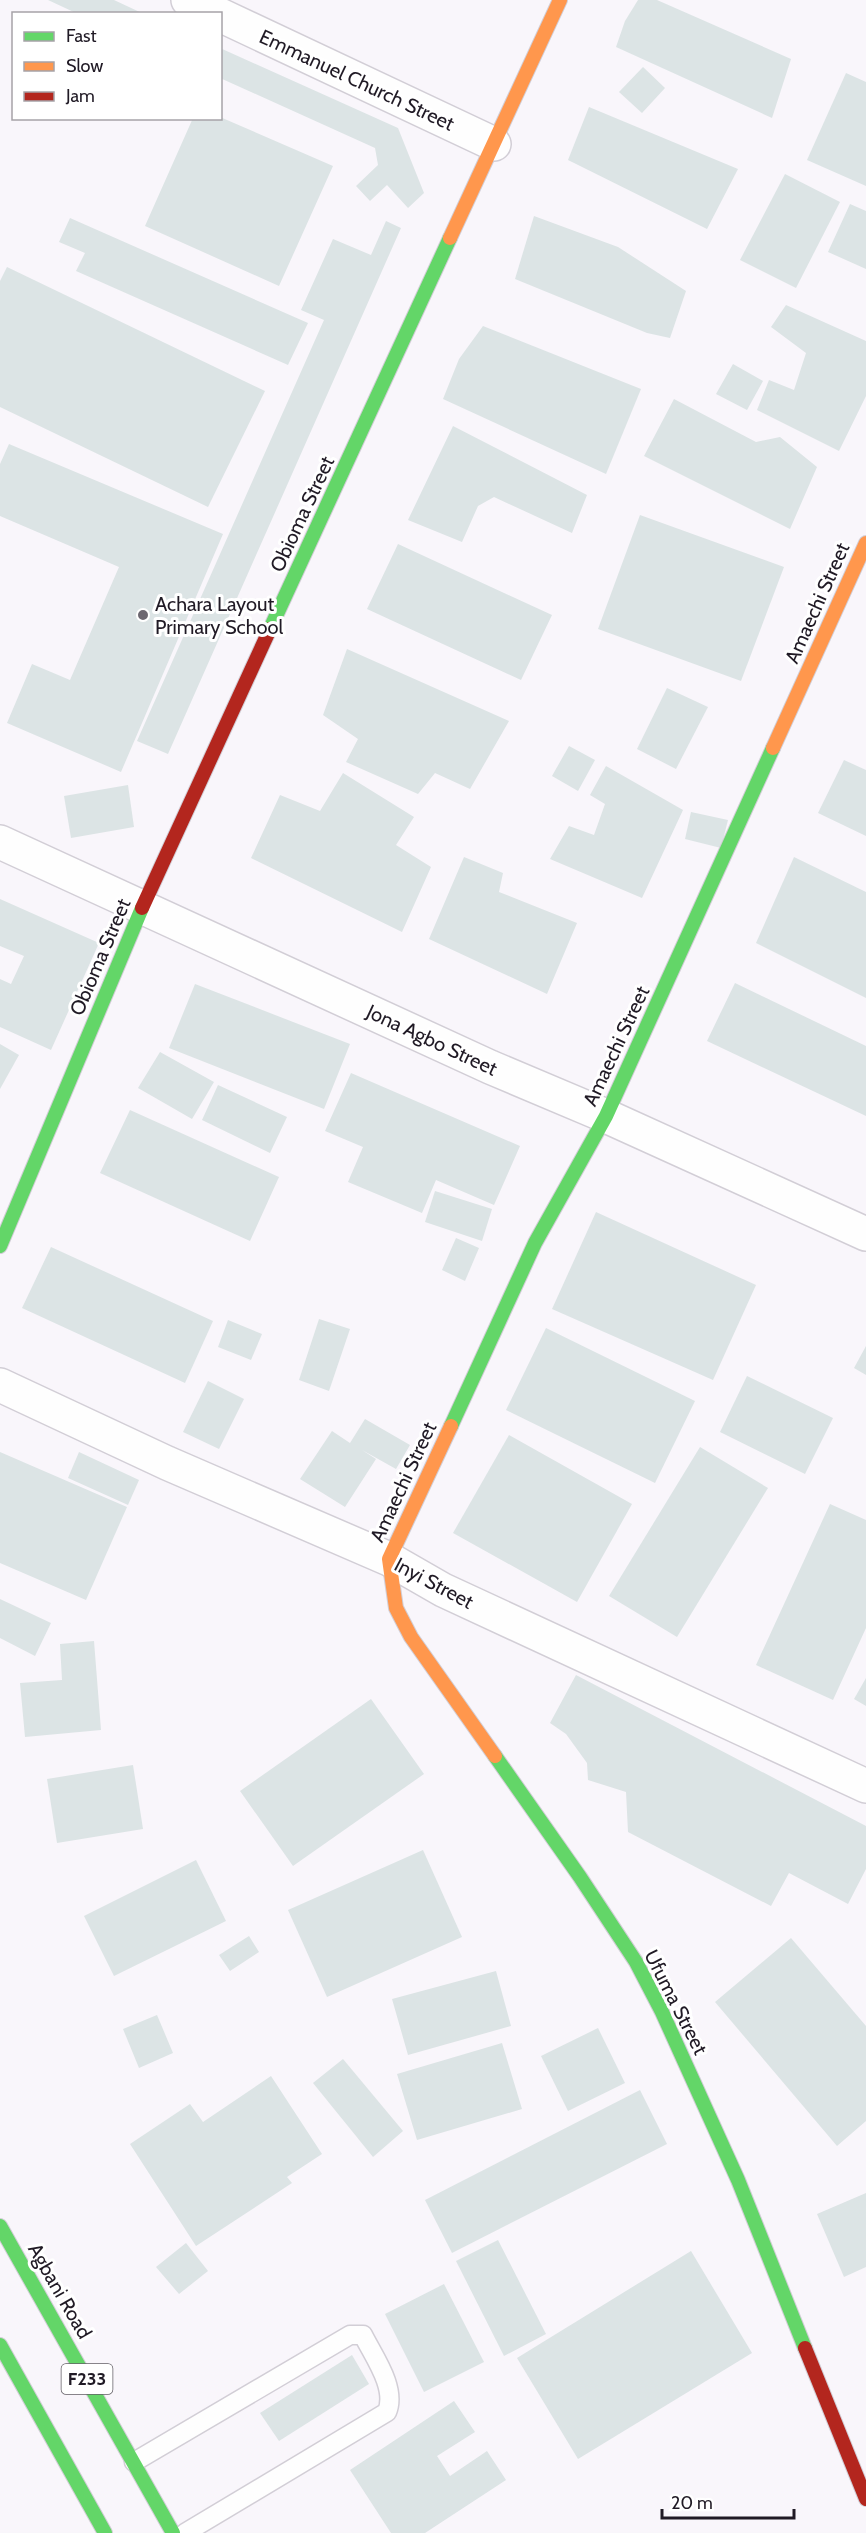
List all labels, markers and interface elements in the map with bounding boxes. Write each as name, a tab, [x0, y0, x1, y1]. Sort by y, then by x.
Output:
legend	[12, 12, 222, 120]
street label: Emmanuel Church Street	[256, 24, 458, 136]
text: Fast	[66, 25, 97, 47]
text: Slow	[66, 55, 103, 77]
text: Jam	[65, 85, 95, 107]
street label: Obioma Street	[265, 452, 339, 576]
street label: Amaechi Street	[780, 539, 854, 667]
place label: Achara Layout Primary School	[155, 592, 283, 639]
marker: Achara Layout Primary School	[136, 608, 150, 622]
street label: Obioma Street	[65, 895, 135, 1019]
street label: Amaechi Street	[578, 982, 654, 1110]
street label: Jona Agbo Street	[362, 999, 501, 1081]
street label: Amaechi Street	[365, 1418, 441, 1546]
street label: Inyi Street	[390, 1552, 478, 1614]
street label: Ufuma Street	[639, 1946, 713, 2059]
street label: Agbani Road	[23, 2239, 97, 2343]
road number: F233	[62, 2364, 112, 2394]
scale bar	[662, 2482, 794, 2520]
text: 20 m	[671, 2492, 713, 2514]

